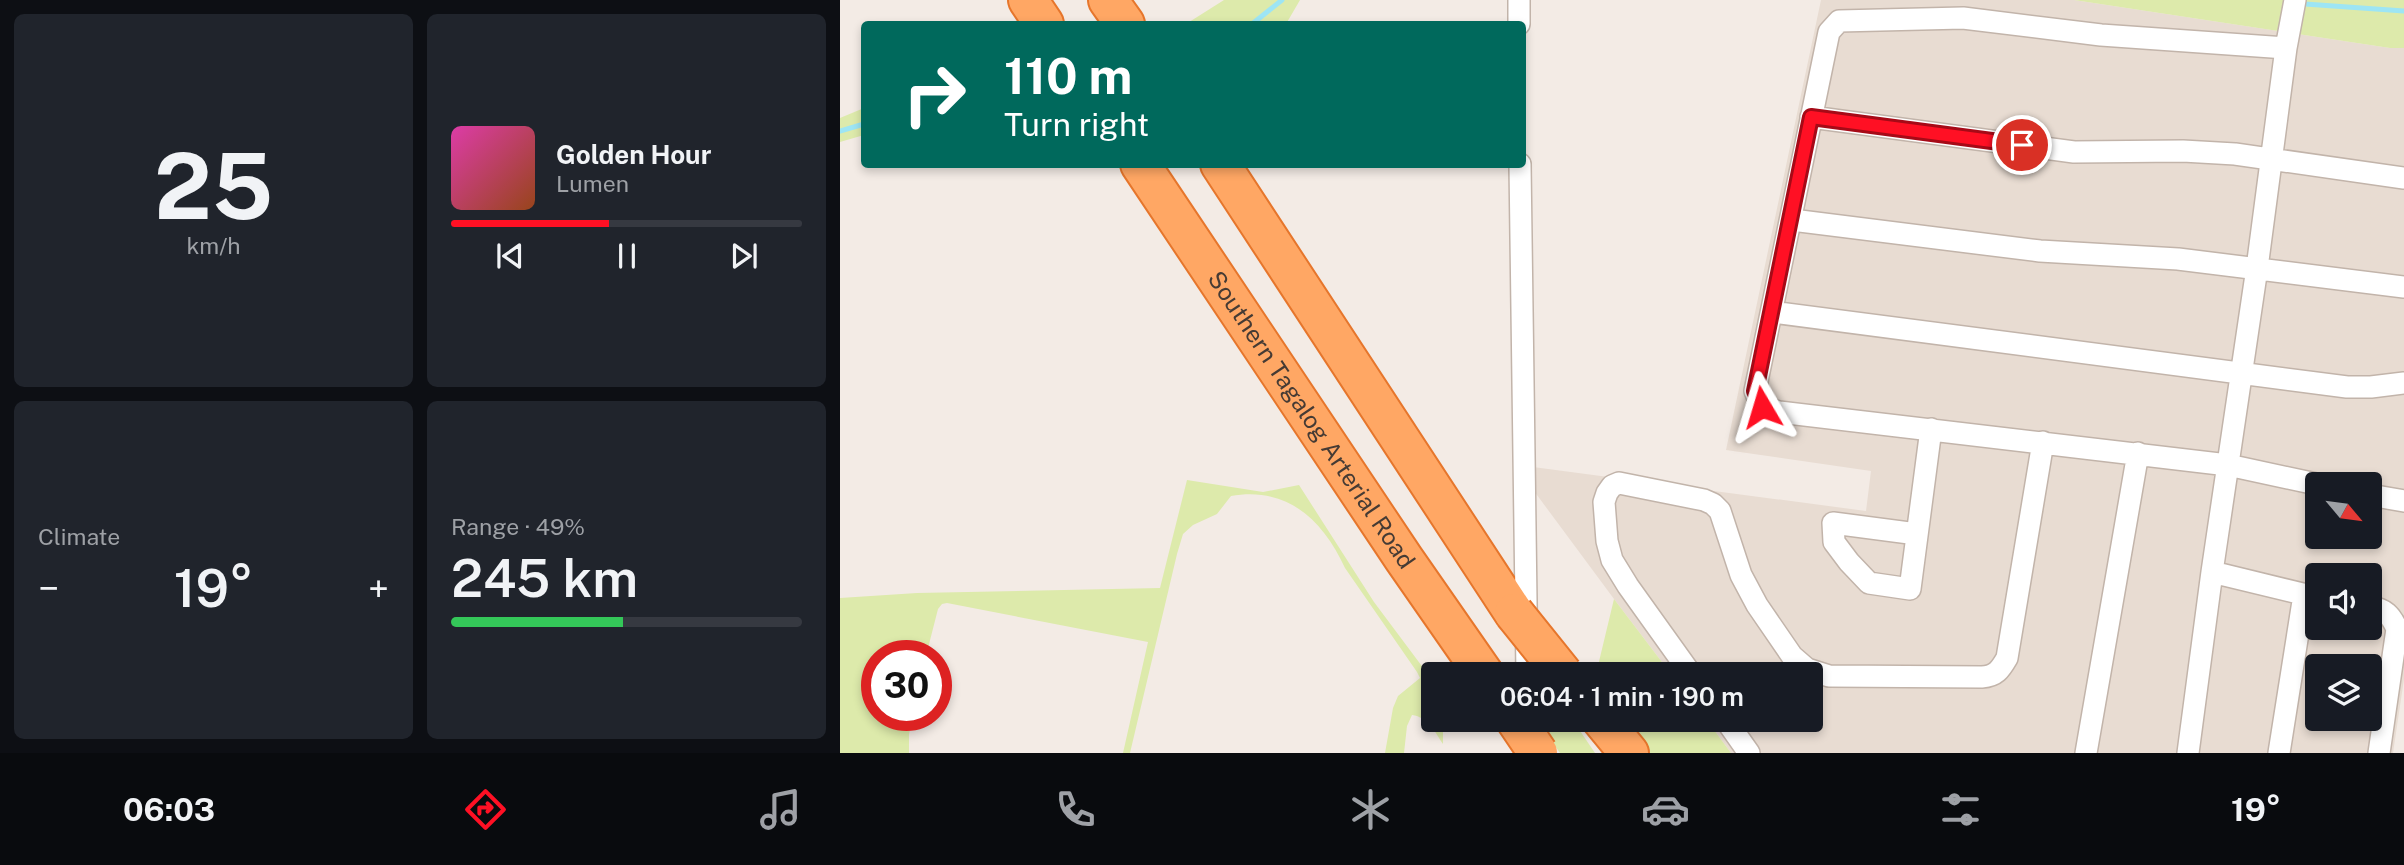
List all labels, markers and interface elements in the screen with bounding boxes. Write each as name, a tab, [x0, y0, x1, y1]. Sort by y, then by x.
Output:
text: 110 m	[1004, 47, 1132, 105]
icon: right	[889, 49, 980, 140]
text: Turn right	[1004, 106, 1149, 143]
pin	[1992, 115, 2052, 175]
icon: arrive	[2003, 126, 2041, 164]
text: 25	[154, 133, 273, 239]
text: Golden Hour	[556, 139, 711, 170]
text: Lumen	[556, 170, 629, 197]
text: km/h	[186, 232, 241, 259]
icon: previous	[491, 237, 529, 275]
icon: pause	[608, 237, 646, 275]
icon: next	[725, 237, 763, 275]
street label: Southern Tagalog Arterial Road	[1203, 266, 1421, 574]
position arrow	[1725, 370, 1799, 444]
north arrow	[2305, 472, 2382, 550]
map controls	[2305, 472, 2382, 731]
text: Range · 49%	[451, 513, 585, 540]
text: Climate	[38, 523, 120, 550]
text: 245 km	[451, 548, 638, 609]
text: 19°	[174, 558, 253, 619]
button: sound	[2305, 563, 2382, 640]
text: −	[38, 566, 59, 611]
text: +	[368, 566, 389, 611]
speed limit sign: 30	[861, 640, 952, 731]
button: layers	[2305, 654, 2382, 731]
text: 06:04 · 1 min · 190 m	[1500, 681, 1744, 712]
icon: directions	[461, 785, 510, 834]
icon: music	[756, 785, 805, 834]
icon: phone	[1051, 785, 1100, 834]
icon: climate	[1346, 785, 1395, 834]
icon: car	[1641, 785, 1690, 834]
icon: filters	[1936, 785, 1985, 834]
text: 06:03	[123, 791, 215, 828]
text: 19°	[2231, 791, 2281, 828]

